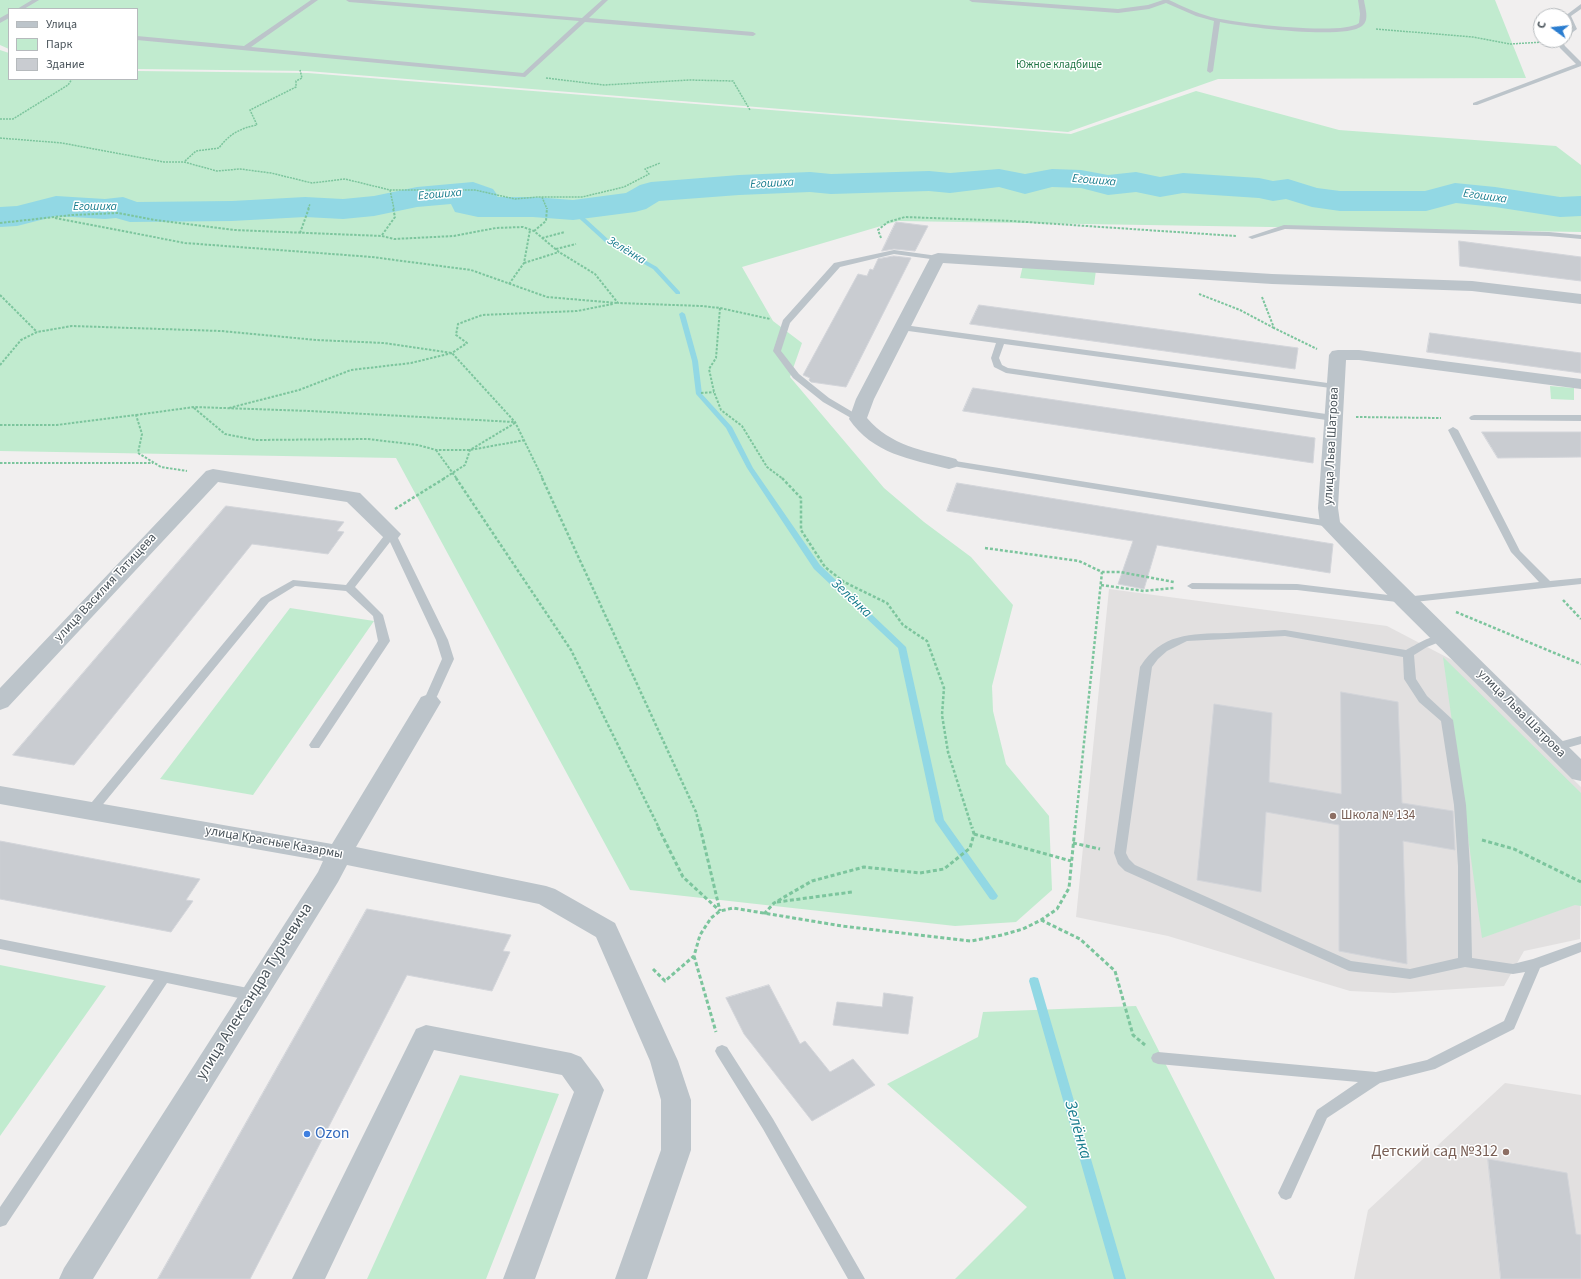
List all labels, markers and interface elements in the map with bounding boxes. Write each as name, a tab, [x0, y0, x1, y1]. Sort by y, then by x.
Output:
legend	[8, 8, 138, 80]
north arrow	[1533, 8, 1573, 48]
text: Улица	[46, 16, 77, 33]
text: С	[1534, 20, 1550, 30]
text: Парк	[46, 36, 72, 53]
text: Здание	[46, 56, 85, 73]
park label: Южное кладбище	[1016, 59, 1102, 73]
water label: Егошиха	[1071, 172, 1117, 190]
water label: Егошиха	[750, 176, 794, 192]
water label: Егошиха	[417, 186, 463, 204]
water label: Егошиха	[1462, 187, 1508, 207]
water label: Егошиха	[73, 200, 117, 214]
water label: Зелёнка	[604, 234, 648, 268]
street label: улица Льва Шатрова	[1321, 387, 1343, 505]
street label: улица Василия Татищева	[52, 530, 160, 646]
water label: Зелёнка	[827, 576, 875, 622]
street label: улица Льва Шатрова	[1474, 667, 1568, 761]
place label: Школа № 134	[1341, 808, 1415, 824]
marker: Школа № 134	[1328, 811, 1338, 821]
street label: улица Красные Казармы	[204, 823, 344, 863]
street label: улица Александра Турчевича	[193, 900, 317, 1084]
water label: Зелёнка	[1059, 1098, 1095, 1162]
place label: Ozon	[315, 1124, 350, 1144]
marker: Ozon	[302, 1129, 312, 1139]
place label: Детский сад №312	[1371, 1142, 1498, 1162]
marker: Детский сад №312	[1501, 1147, 1511, 1157]

